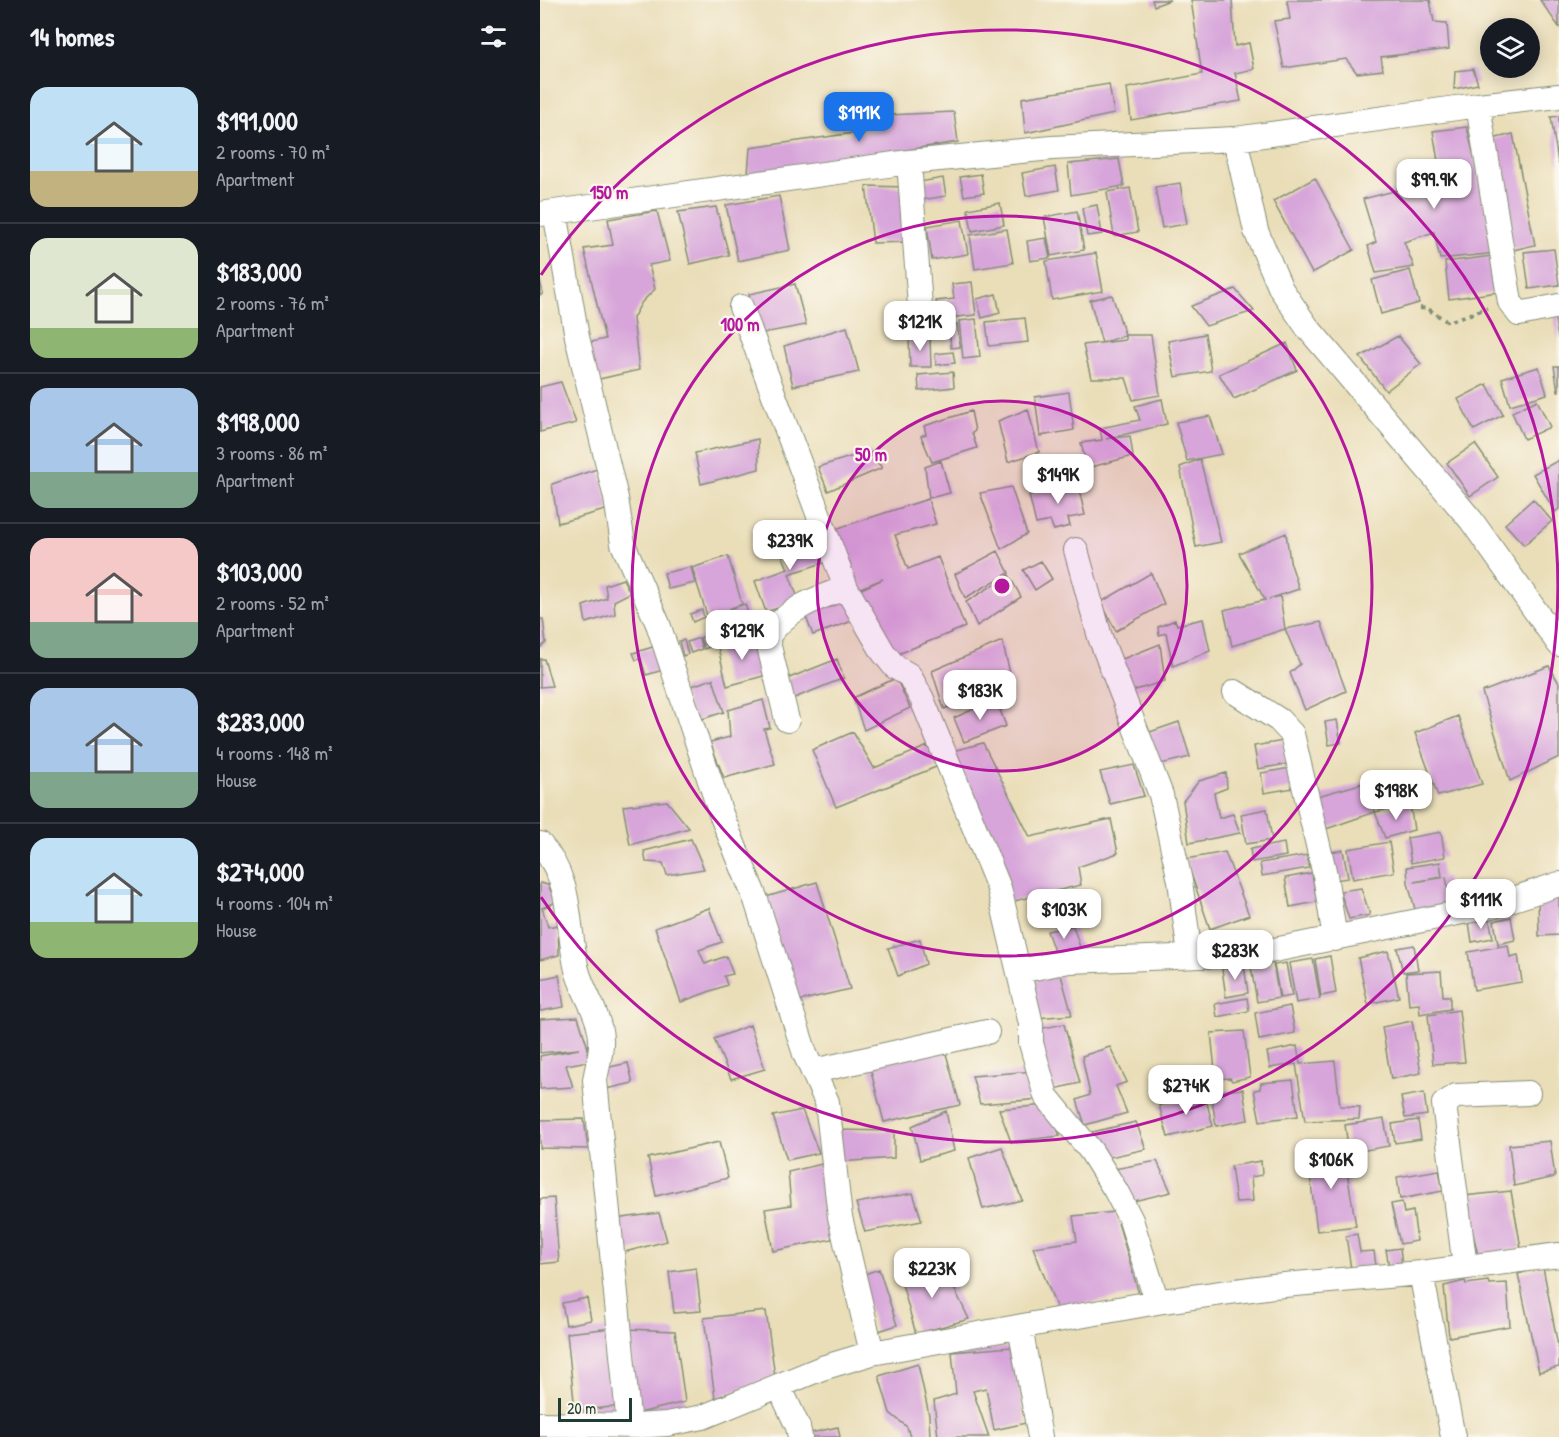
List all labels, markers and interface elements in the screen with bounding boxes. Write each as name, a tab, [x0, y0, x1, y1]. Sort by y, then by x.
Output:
map controls	[1480, 18, 1540, 78]
button: layers	[1480, 18, 1540, 78]
text: 14 homes	[30, 19, 115, 54]
icon: filters	[477, 20, 510, 53]
pin: $191K	[817, 92, 901, 143]
text: $191K	[838, 98, 880, 125]
text: $191,000	[216, 103, 298, 138]
icon: home	[78, 111, 150, 183]
text: 2 rooms · 70 m²	[216, 138, 330, 165]
pin: $99.9K	[1385, 159, 1483, 210]
text: Apartment	[216, 165, 294, 192]
text: $99.9K	[1411, 165, 1457, 192]
text: 150 m	[590, 180, 628, 205]
text: $183,000	[216, 254, 302, 289]
icon: home	[78, 262, 150, 334]
text: 2 rooms · 76 m²	[216, 289, 329, 316]
pin: $121K	[878, 301, 962, 352]
text: $121K	[898, 307, 942, 334]
text: 100 m	[720, 312, 760, 337]
text: Apartment	[216, 316, 294, 343]
text: $198,000	[216, 404, 300, 439]
icon: home	[78, 412, 150, 484]
text: 3 rooms · 86 m²	[216, 439, 327, 466]
text: 50 m	[855, 442, 887, 467]
pin: $149K	[1016, 454, 1100, 505]
text: $149K	[1037, 460, 1079, 487]
text: Apartment	[216, 466, 294, 493]
pin: $239K	[748, 520, 832, 571]
text: $239K	[767, 526, 813, 553]
text: $103,000	[216, 554, 302, 589]
icon: home	[78, 562, 150, 634]
centre of rings	[992, 576, 1012, 596]
text: 2 rooms · 52 m²	[216, 589, 329, 616]
pin: $129K	[700, 610, 784, 661]
text: Apartment	[216, 616, 294, 643]
text: $129K	[720, 616, 764, 643]
pin: $183K	[938, 670, 1022, 721]
text: $183K	[957, 676, 1003, 703]
text: $283,000	[216, 704, 304, 739]
icon: home	[78, 712, 150, 784]
text: 4 rooms · 148 m²	[216, 739, 333, 766]
text: House	[216, 766, 257, 793]
pin: $198K	[1354, 770, 1438, 821]
text: $198K	[1374, 776, 1418, 803]
text: $274,000	[216, 854, 304, 889]
icon: home	[78, 862, 150, 934]
pin: $111K	[1439, 879, 1523, 930]
text: $111K	[1460, 885, 1502, 912]
text: 4 rooms · 104 m²	[216, 889, 333, 916]
pin: $103K	[1022, 889, 1106, 940]
text: $103K	[1041, 895, 1087, 922]
text: House	[216, 916, 257, 943]
pin: $283K	[1193, 930, 1277, 981]
text: $283K	[1211, 936, 1259, 963]
pin: $274K	[1144, 1065, 1228, 1116]
text: $274K	[1162, 1071, 1210, 1098]
pin: $106K	[1289, 1139, 1373, 1190]
text: $106K	[1309, 1145, 1353, 1172]
pin: $223K	[890, 1248, 974, 1299]
text: $223K	[908, 1254, 956, 1281]
scale bar	[558, 1395, 632, 1422]
text: 20 m	[567, 1397, 596, 1419]

